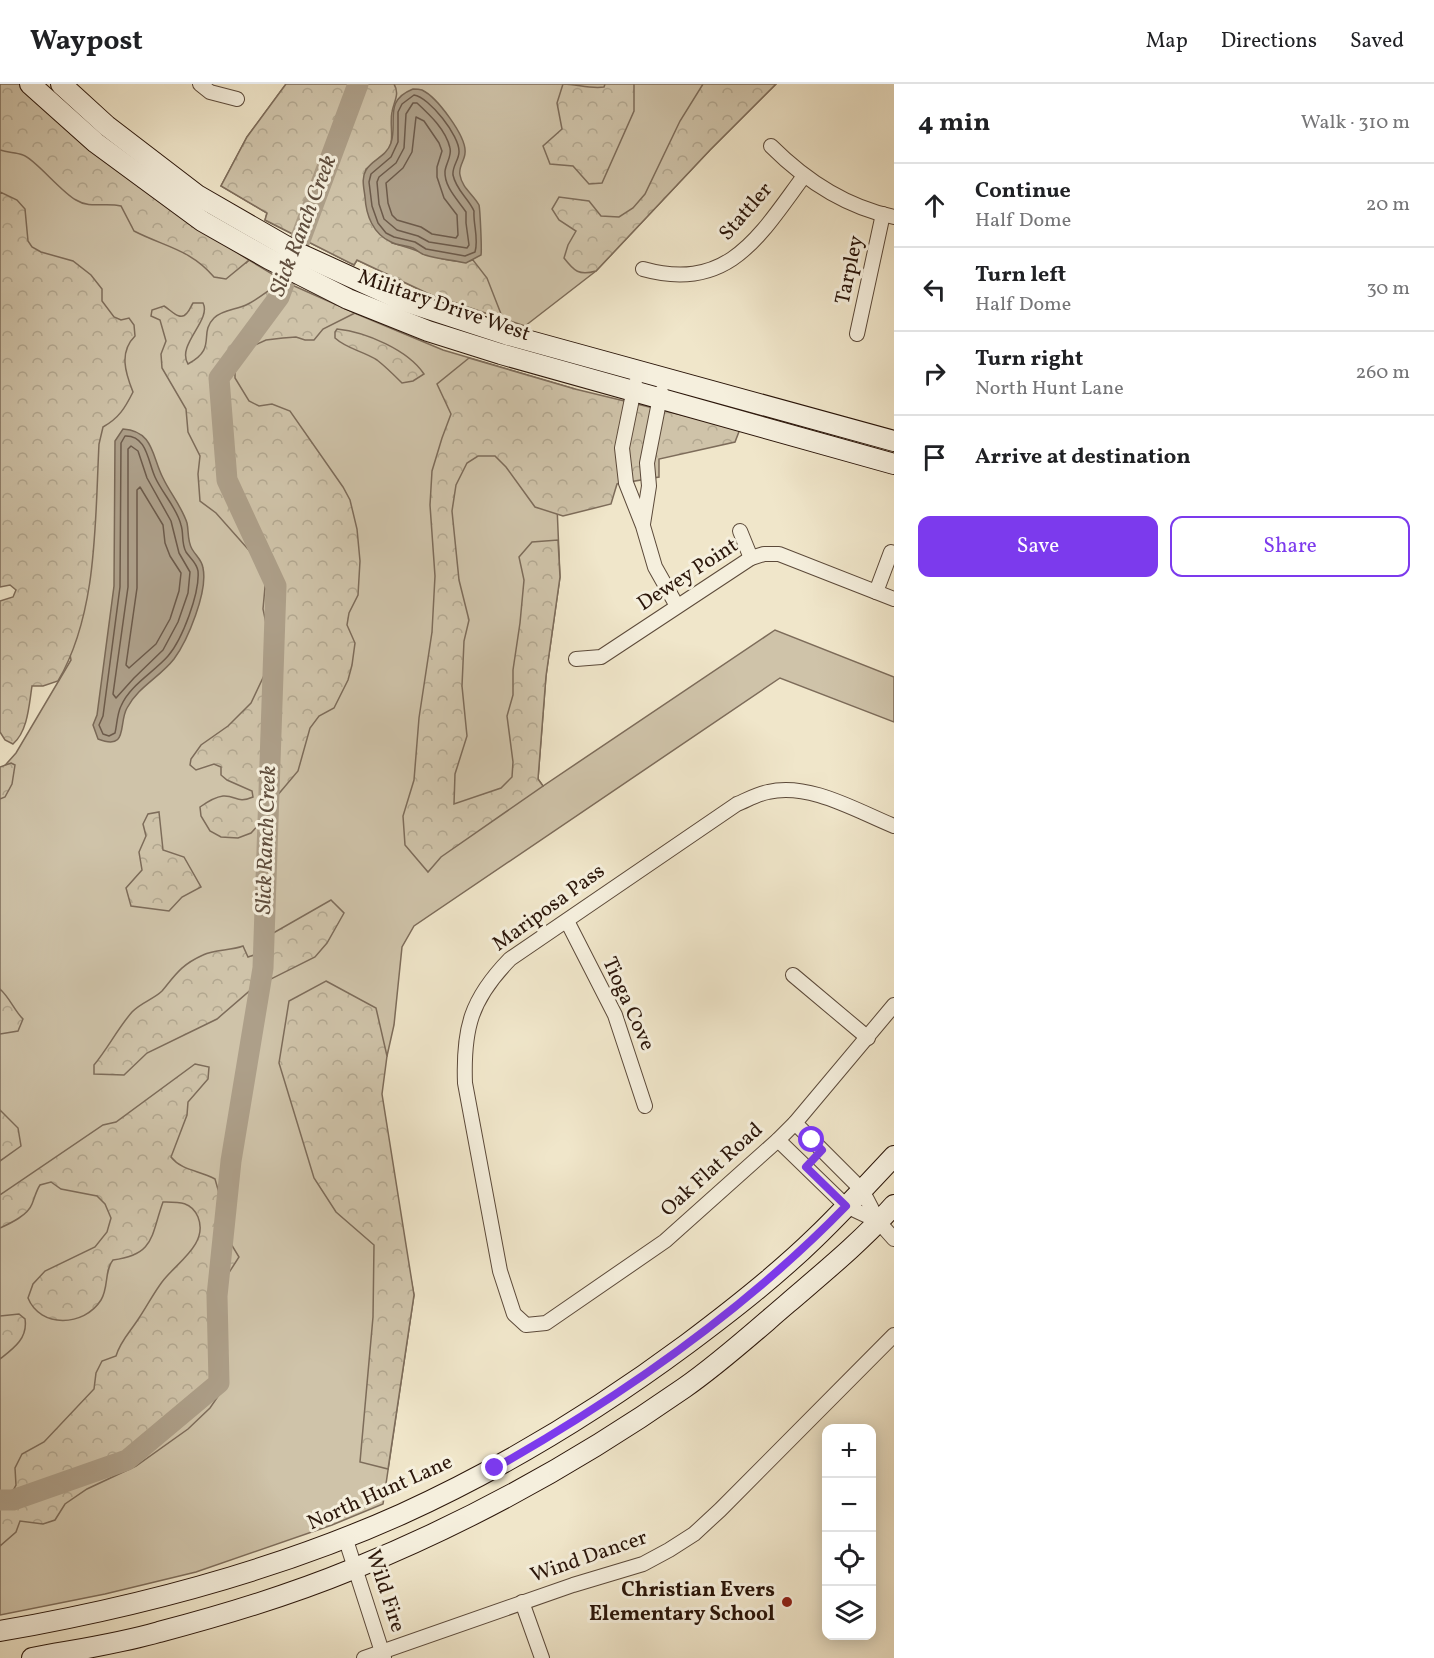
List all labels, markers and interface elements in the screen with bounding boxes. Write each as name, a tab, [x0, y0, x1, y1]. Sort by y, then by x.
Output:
text: Waypost	[30, 22, 143, 61]
text: Map	[1146, 27, 1188, 56]
text: Directions	[1221, 27, 1317, 56]
text: Saved	[1350, 27, 1404, 56]
text: 4 min	[918, 105, 990, 141]
text: Walk · 310 m	[1301, 109, 1410, 137]
water label: Slick Ranch Creek	[263, 151, 345, 301]
street label: Stattler	[713, 176, 780, 247]
text: Continue	[975, 176, 1071, 207]
icon: ahead	[918, 189, 951, 222]
text: 20 m	[1366, 191, 1410, 219]
text: Half Dome	[975, 207, 1071, 235]
street label: Tarpley	[829, 232, 872, 307]
text: Turn left	[975, 260, 1066, 291]
street label: Military Drive West	[354, 263, 534, 349]
icon: left	[918, 273, 951, 306]
text: 30 m	[1366, 275, 1410, 303]
text: Half Dome	[975, 291, 1071, 319]
text: Turn right	[975, 344, 1083, 375]
icon: right	[918, 357, 951, 390]
text: 260 m	[1355, 359, 1410, 387]
text: North Hunt Lane	[975, 375, 1124, 403]
icon: arrive	[918, 441, 951, 474]
text: Arrive at destination	[975, 442, 1191, 473]
button: Save	[918, 516, 1158, 577]
button: Share	[1170, 516, 1410, 577]
street label: Dewey Point	[632, 532, 744, 618]
water label: Slick Ranch Creek	[249, 765, 285, 915]
street label: Mariposa Pass	[487, 857, 611, 959]
street label: Tioga Cove	[594, 953, 662, 1055]
street label: Oak Flat Road	[654, 1116, 770, 1224]
route start	[798, 1126, 824, 1152]
map controls	[822, 1424, 876, 1640]
button: +	[822, 1424, 876, 1478]
street label: North Hunt Lane	[303, 1448, 457, 1538]
route end	[481, 1454, 507, 1480]
button: −	[822, 1478, 876, 1532]
street label: Wind Dancer	[527, 1523, 651, 1591]
button: locate	[822, 1532, 876, 1586]
street label: Wild Fire	[358, 1546, 412, 1636]
place label: Christian Evers Elementary School	[589, 1576, 775, 1629]
button: layers	[822, 1586, 876, 1640]
marker: Christian Evers Elementary School	[780, 1595, 794, 1609]

